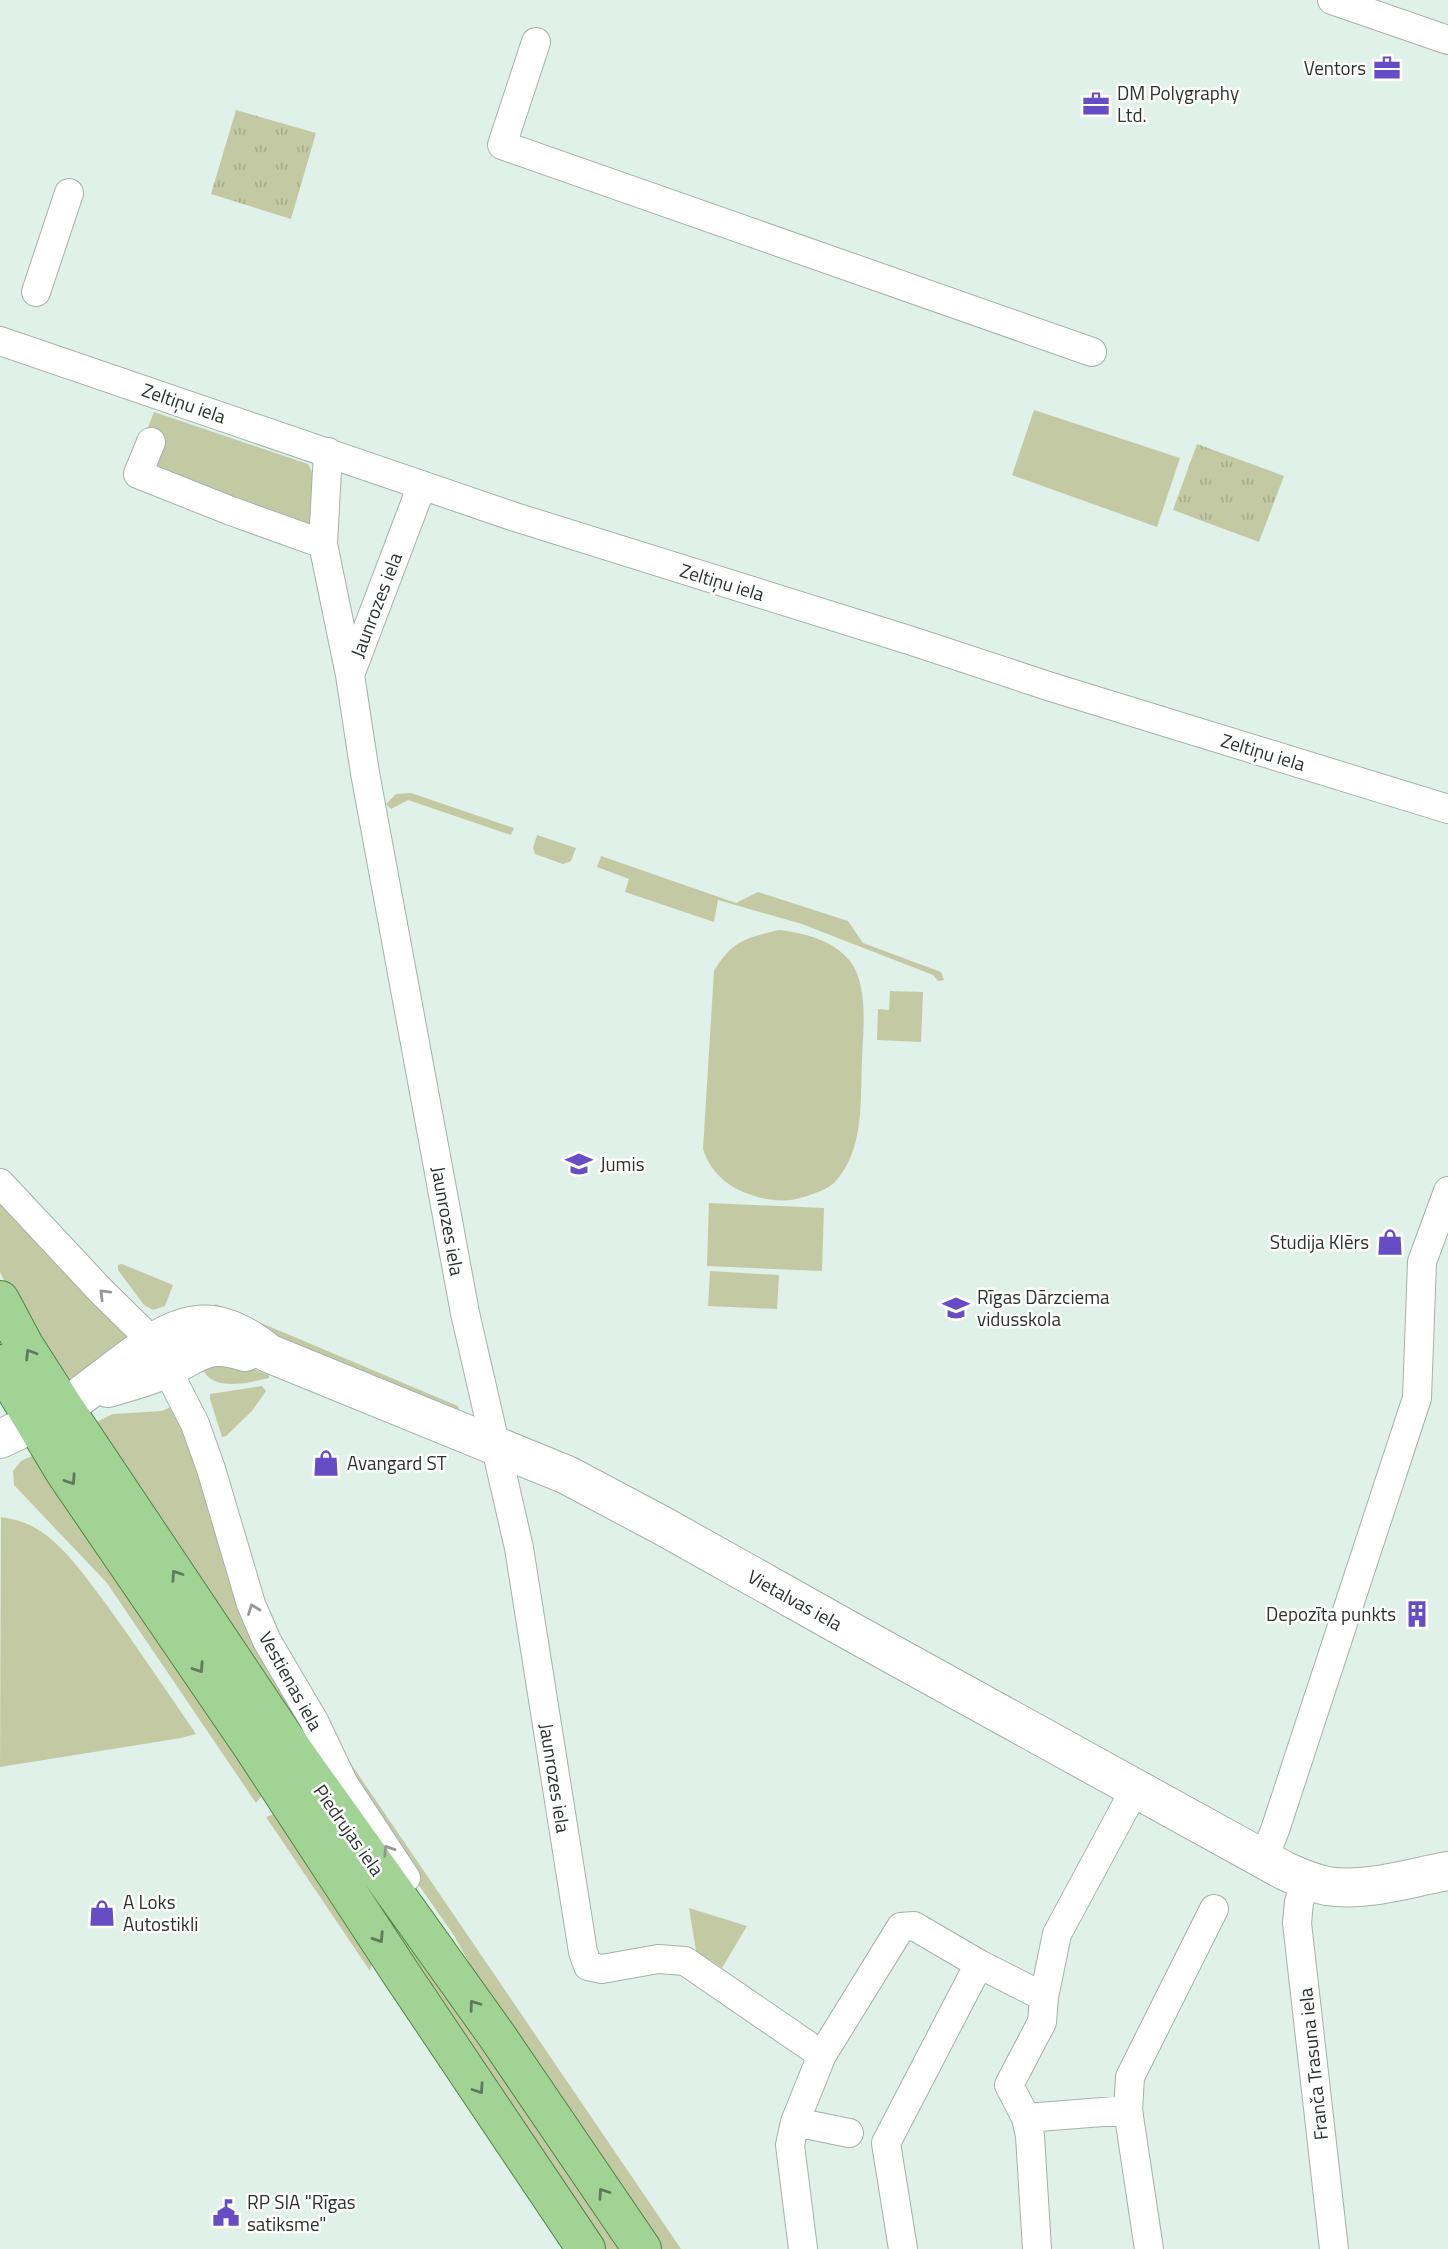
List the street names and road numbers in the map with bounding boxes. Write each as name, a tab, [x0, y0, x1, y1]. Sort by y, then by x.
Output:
street label: Zeltiņu iela	[138, 375, 230, 431]
street label: Jaunrozes iela	[342, 548, 409, 662]
street label: Zeltiņu iela	[676, 555, 768, 608]
street label: Zeltiņu iela	[1217, 725, 1309, 778]
street label: Jaunrozes iela	[425, 1164, 472, 1278]
street label: Vietalvas iela	[743, 1562, 848, 1638]
street label: Vestienas iela	[252, 1626, 331, 1736]
street label: Jaunrozes iela	[533, 1721, 579, 1835]
street label: Piedrujas iela	[307, 1778, 392, 1882]
street label: Franča Trasuna iela	[1290, 1986, 1335, 2142]

